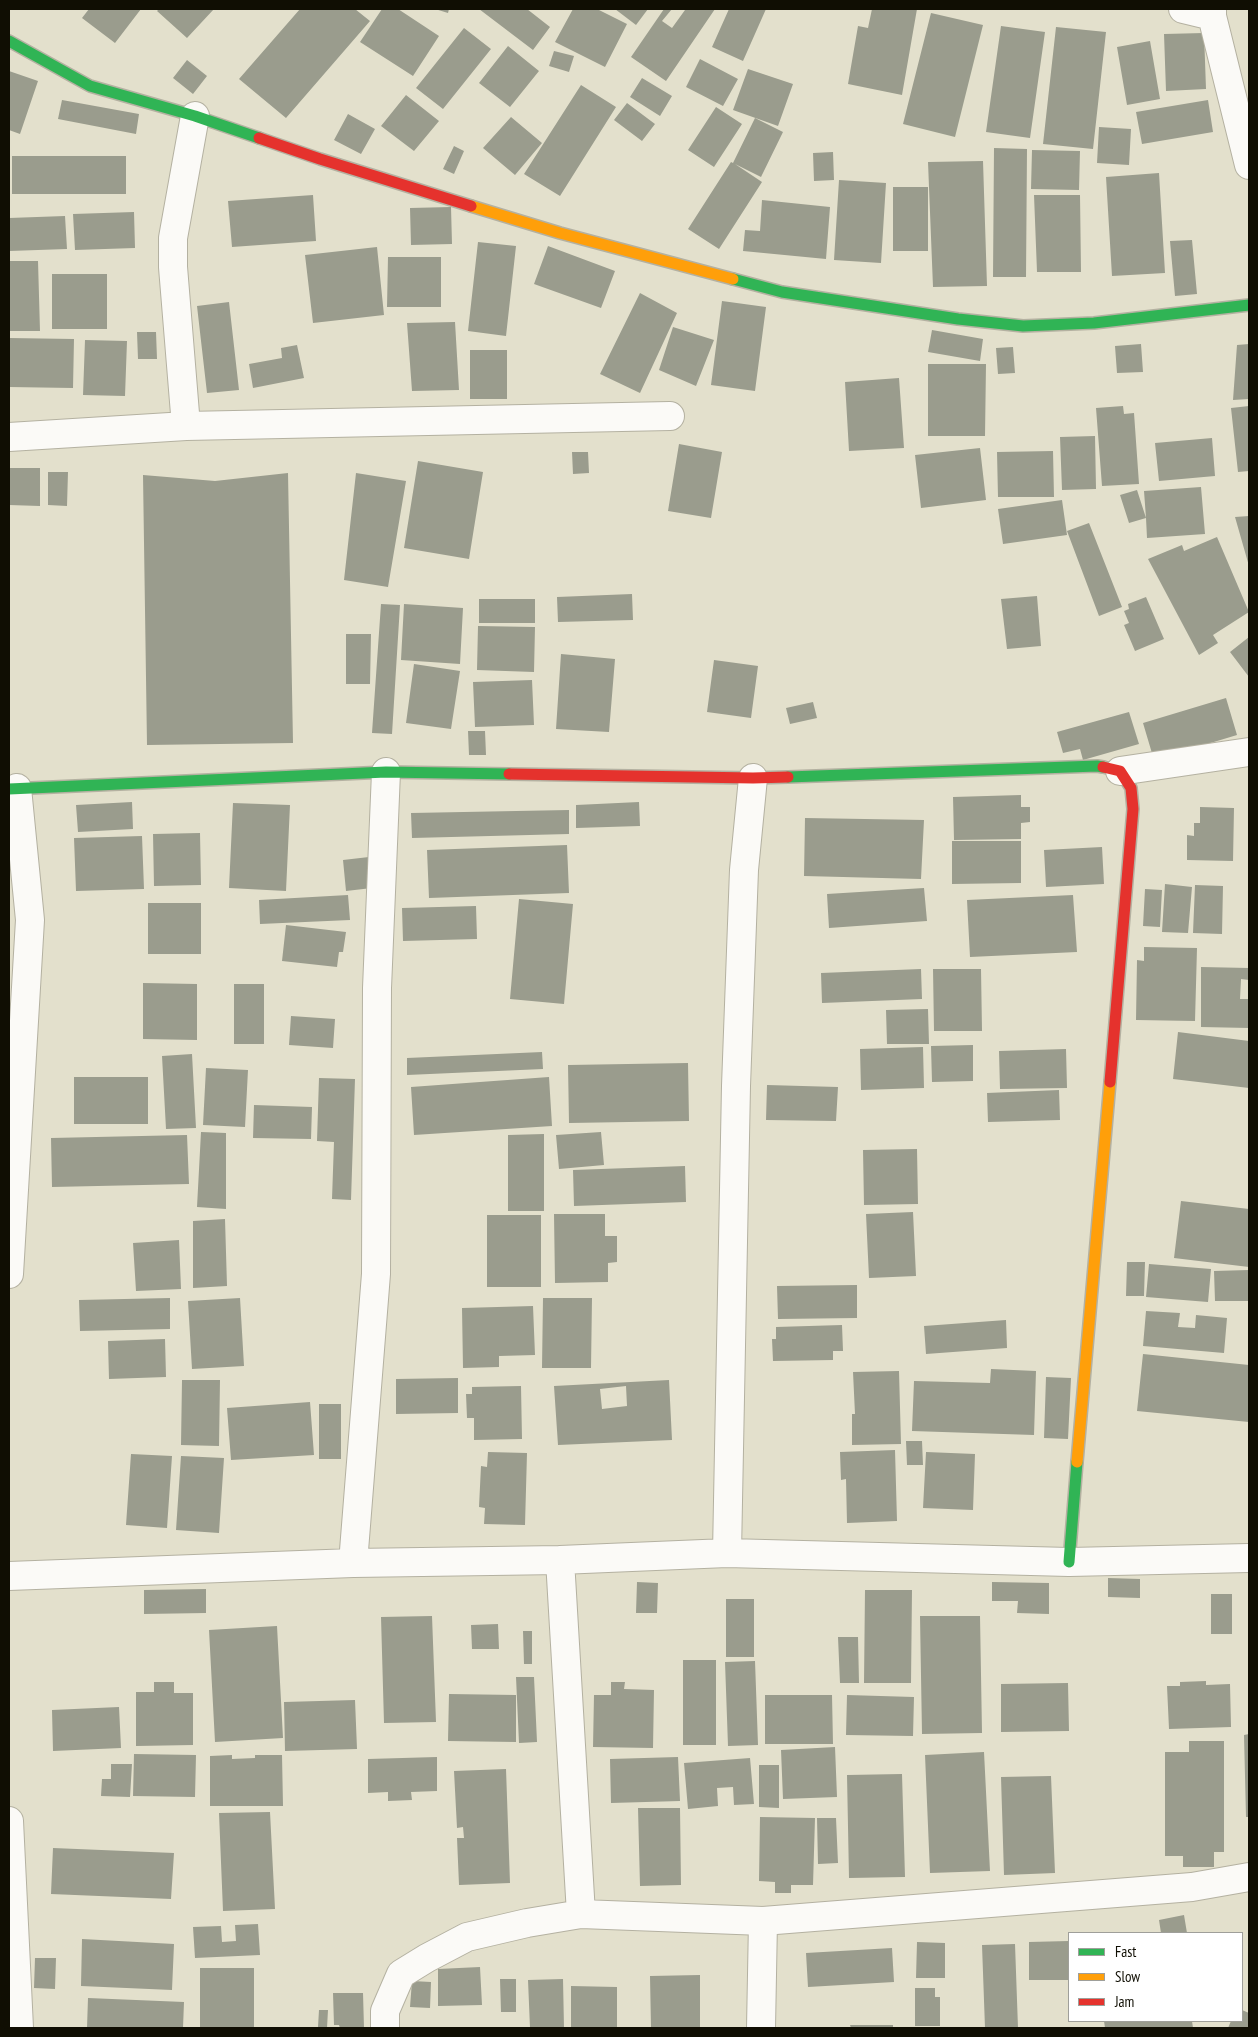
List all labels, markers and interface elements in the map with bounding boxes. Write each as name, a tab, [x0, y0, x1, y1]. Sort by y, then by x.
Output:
legend	[1068, 1932, 1243, 2022]
text: Fast	[1115, 1942, 1136, 1961]
text: Slow	[1115, 1967, 1140, 1986]
text: Jam	[1115, 1992, 1134, 2011]

